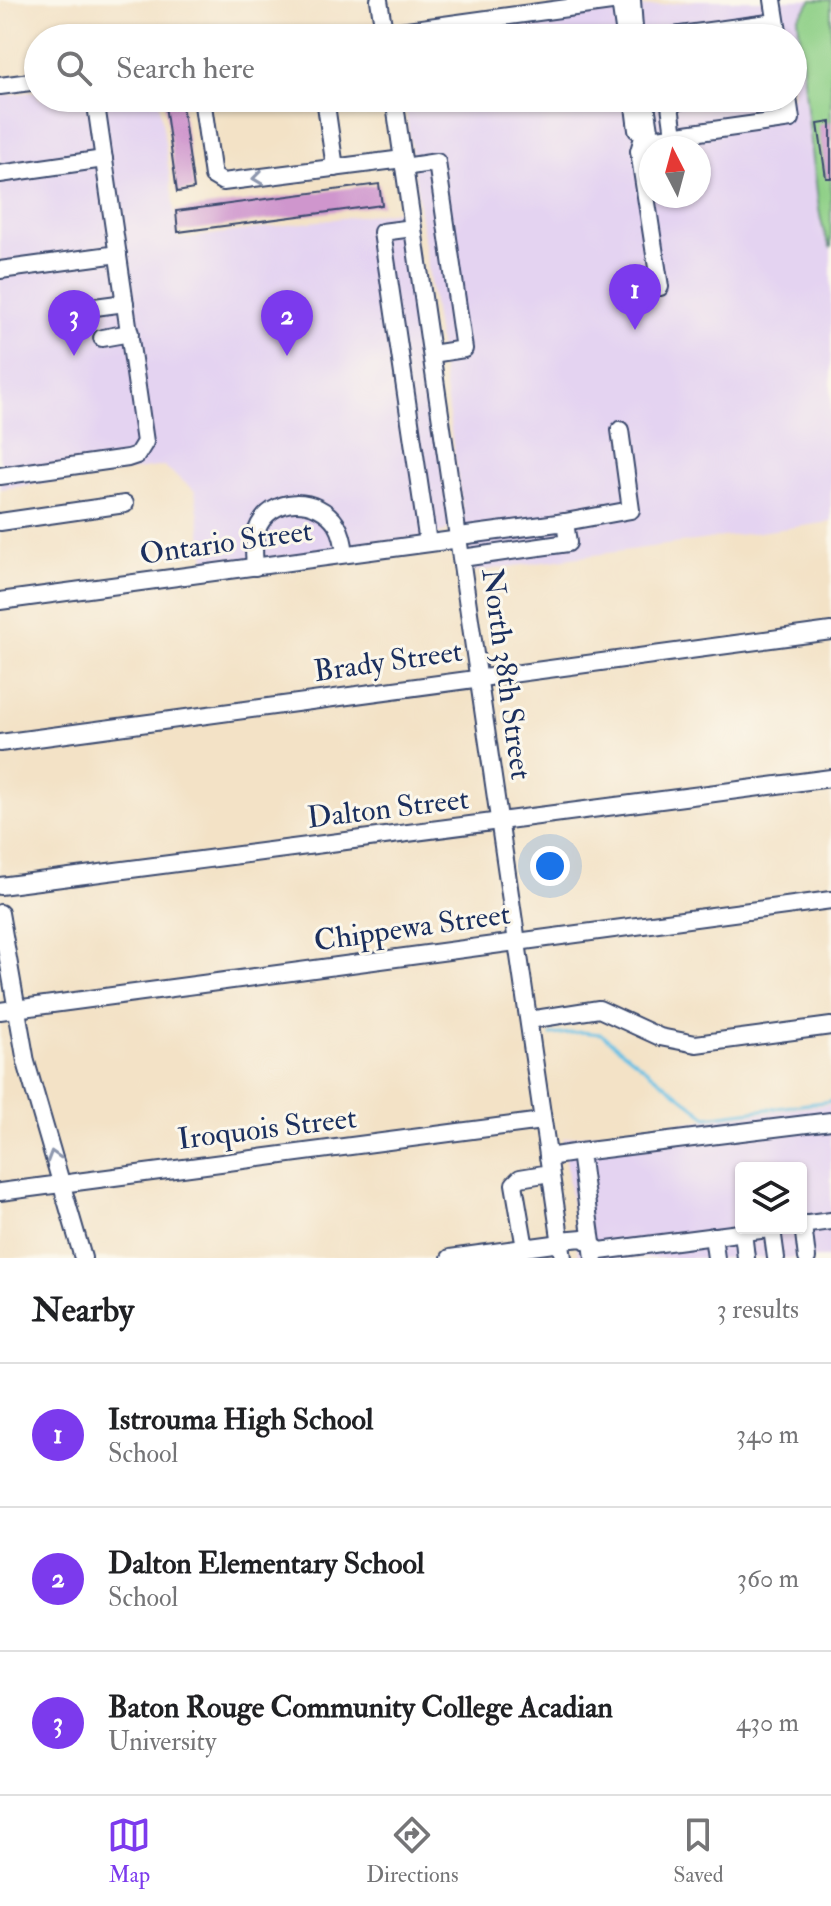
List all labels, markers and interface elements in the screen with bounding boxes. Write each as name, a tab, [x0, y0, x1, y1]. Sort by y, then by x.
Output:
search box	[24, 24, 807, 112]
icon: search	[52, 46, 96, 90]
text: Search here	[116, 50, 255, 87]
north arrow	[639, 136, 711, 208]
one-way arrow	[251, 169, 265, 186]
pin: 1	[609, 264, 661, 330]
pin: 3	[48, 290, 100, 356]
pin: 2	[261, 290, 313, 356]
street label: Ontario Street	[137, 512, 315, 573]
street label: North 38th Street	[473, 566, 540, 782]
street label: Brady Street	[311, 633, 465, 690]
street label: Dalton Street	[305, 780, 471, 837]
your location	[530, 846, 570, 886]
street label: Chippewa Street	[312, 895, 513, 960]
street label: Iroquois Street	[175, 1099, 359, 1158]
one-way arrow	[46, 1150, 62, 1164]
map controls	[735, 1162, 807, 1234]
button: layers	[735, 1162, 807, 1234]
text: Nearby	[32, 1289, 134, 1332]
text: 3 results	[717, 1294, 799, 1326]
text: Istrouma High School	[108, 1401, 373, 1438]
text: 1	[53, 1419, 63, 1451]
text: 340 m	[736, 1419, 799, 1451]
text: School	[108, 1438, 178, 1470]
text: Dalton Elementary School	[108, 1545, 425, 1582]
text: 2	[51, 1563, 65, 1595]
text: 360 m	[737, 1563, 799, 1595]
text: School	[108, 1582, 178, 1614]
text: Baton Rouge Community College Acadian	[108, 1689, 613, 1726]
text: 3	[53, 1707, 63, 1739]
text: 430 m	[736, 1707, 799, 1739]
text: University	[108, 1726, 216, 1758]
tab: Map	[107, 1813, 151, 1889]
tab: Directions	[366, 1813, 459, 1889]
tab: Saved	[673, 1813, 724, 1889]

